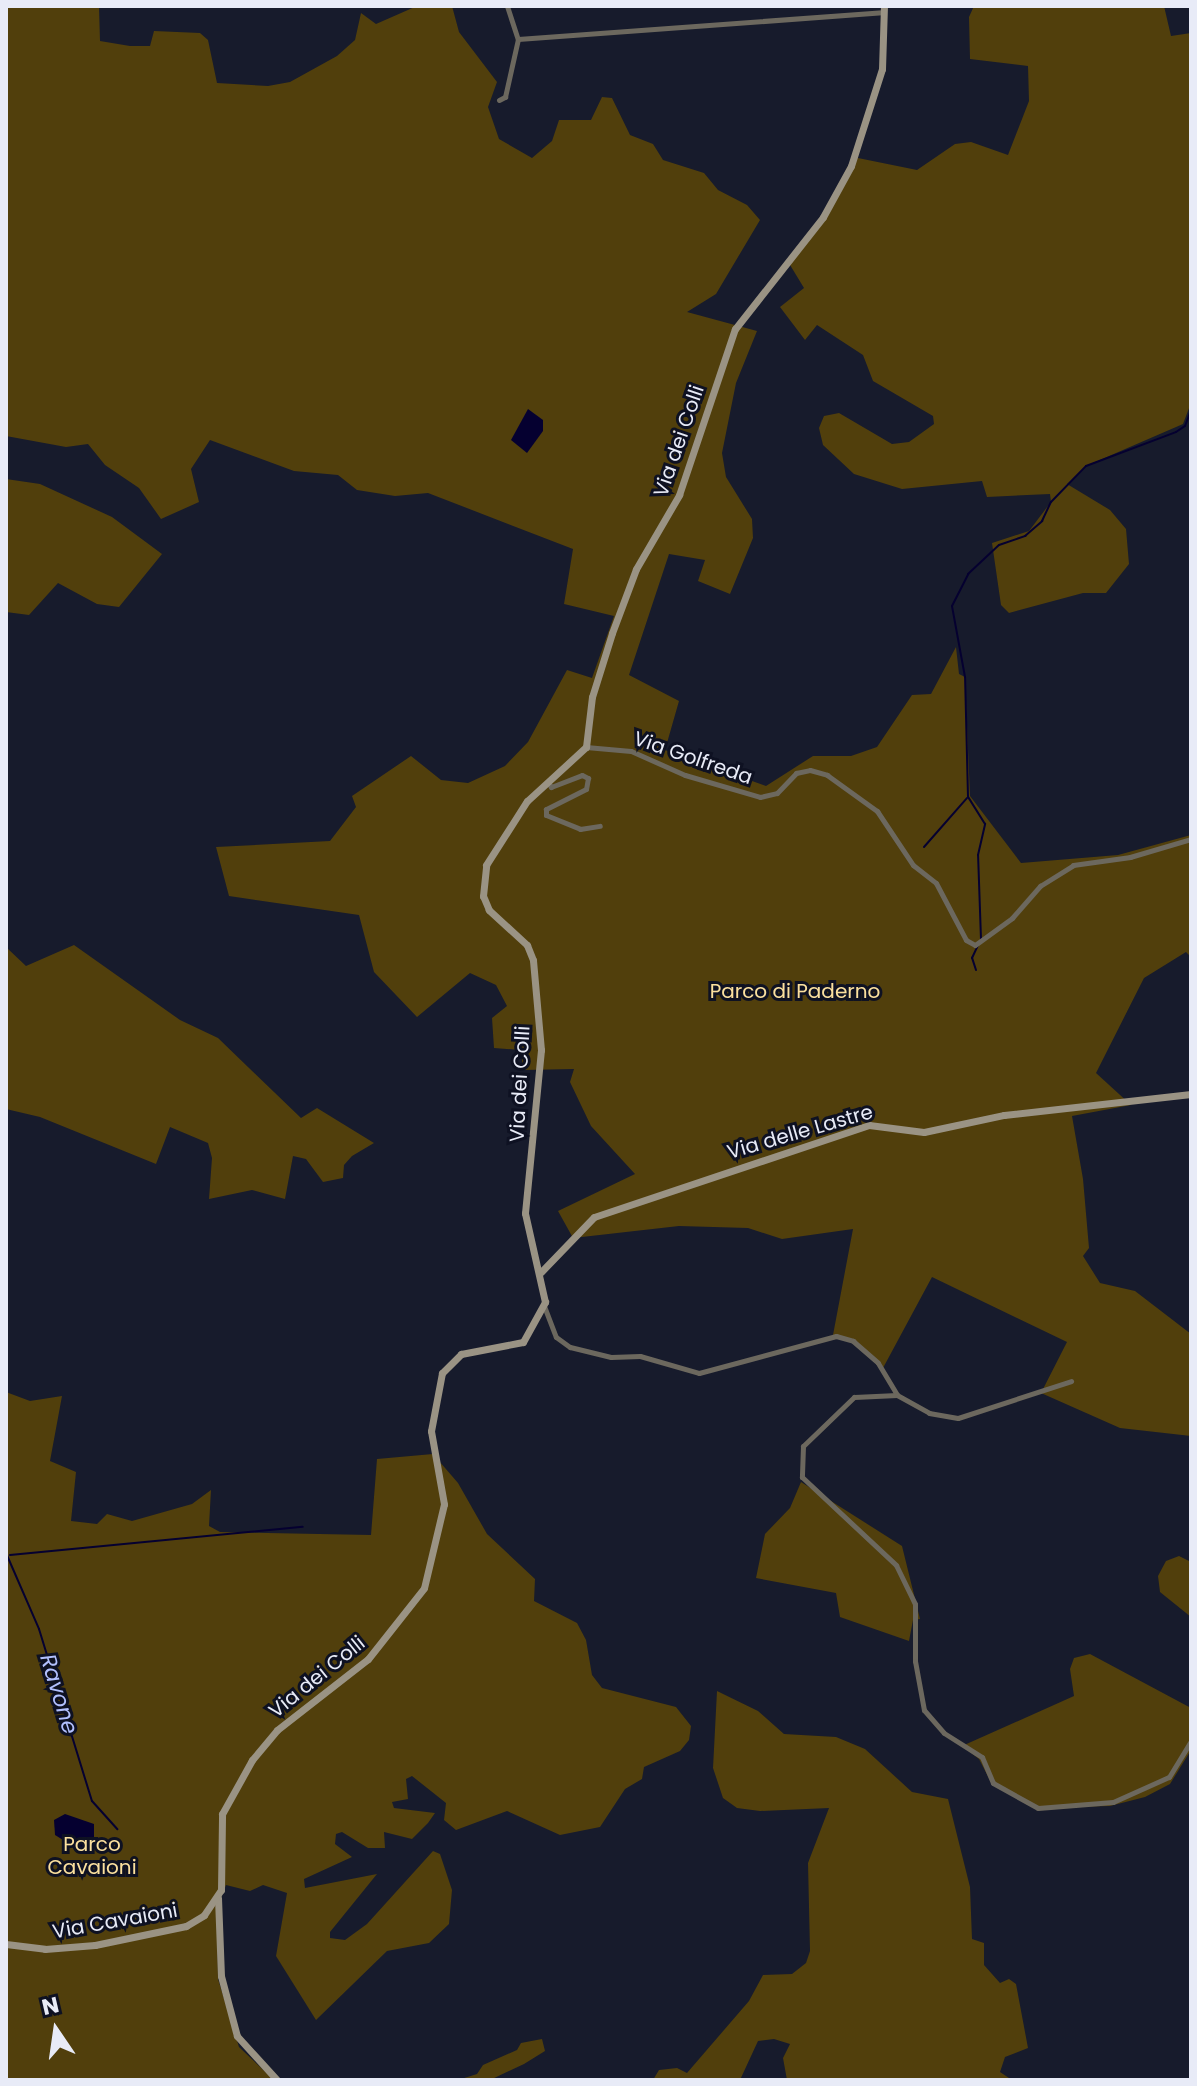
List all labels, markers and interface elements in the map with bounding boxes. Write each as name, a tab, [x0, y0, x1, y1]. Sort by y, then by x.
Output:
street label: Via dei Colli	[649, 382, 709, 500]
street label: Via Golfreda	[630, 726, 756, 790]
park label: Parco di Paderno	[710, 979, 880, 1003]
street label: Via dei Colli	[505, 1025, 535, 1143]
street label: Via delle Lastre	[724, 1100, 876, 1164]
street label: Via dei Colli	[264, 1631, 370, 1723]
water label: Ravone	[34, 1651, 84, 1737]
park label: Parco Cavaioni	[47, 1832, 137, 1879]
street label: Via Cavaioni	[51, 1898, 179, 1944]
text: N	[39, 1989, 62, 2023]
north arrow	[16, 1990, 96, 2070]

